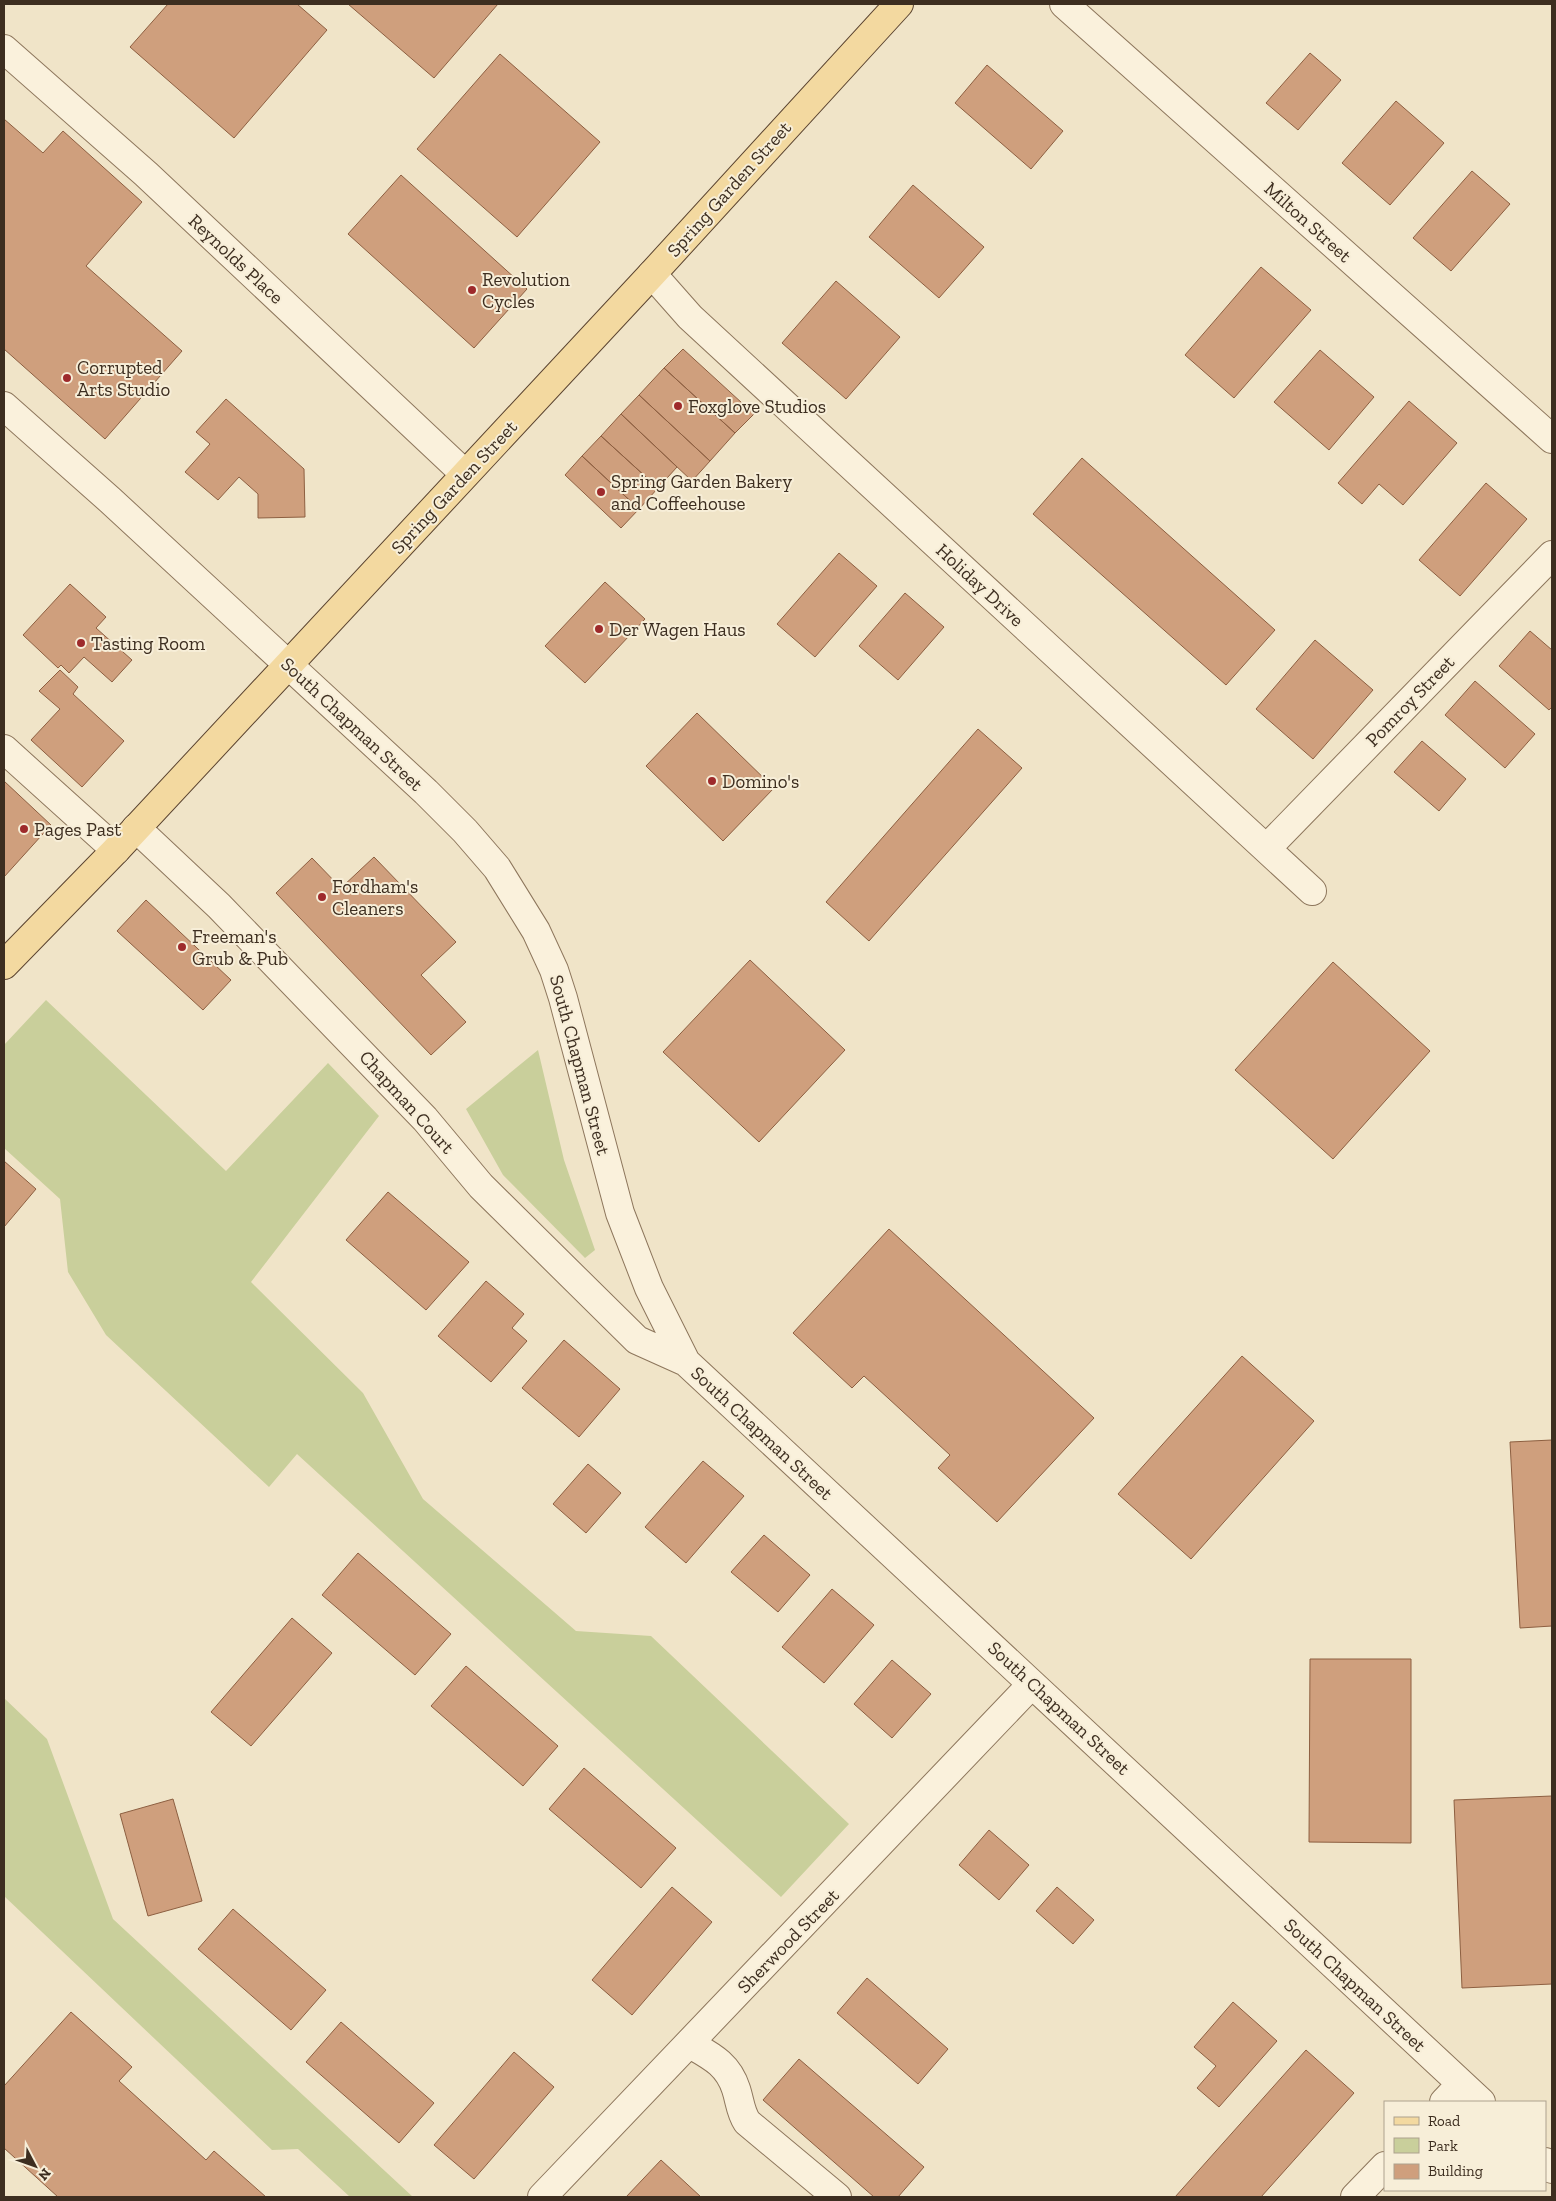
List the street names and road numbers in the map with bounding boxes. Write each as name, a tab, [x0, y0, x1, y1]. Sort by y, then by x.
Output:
street label: Spring Garden Street	[662, 117, 796, 261]
street label: Milton Street	[1260, 177, 1356, 267]
street label: Reynolds Place	[184, 209, 288, 309]
street label: Spring Garden Street	[386, 415, 522, 559]
street label: Holiday Drive	[931, 539, 1029, 631]
street label: Pomroy Street	[1361, 651, 1459, 751]
street label: South Chapman Street	[276, 652, 428, 796]
street label: South Chapman Street	[545, 972, 615, 1158]
street label: Chapman Court	[355, 1046, 459, 1158]
street label: South Chapman Street	[686, 1361, 838, 1505]
street label: South Chapman Street	[983, 1636, 1135, 1780]
street label: Sherwood Street	[732, 1884, 844, 1998]
street label: South Chapman Street	[1279, 1913, 1431, 2057]

